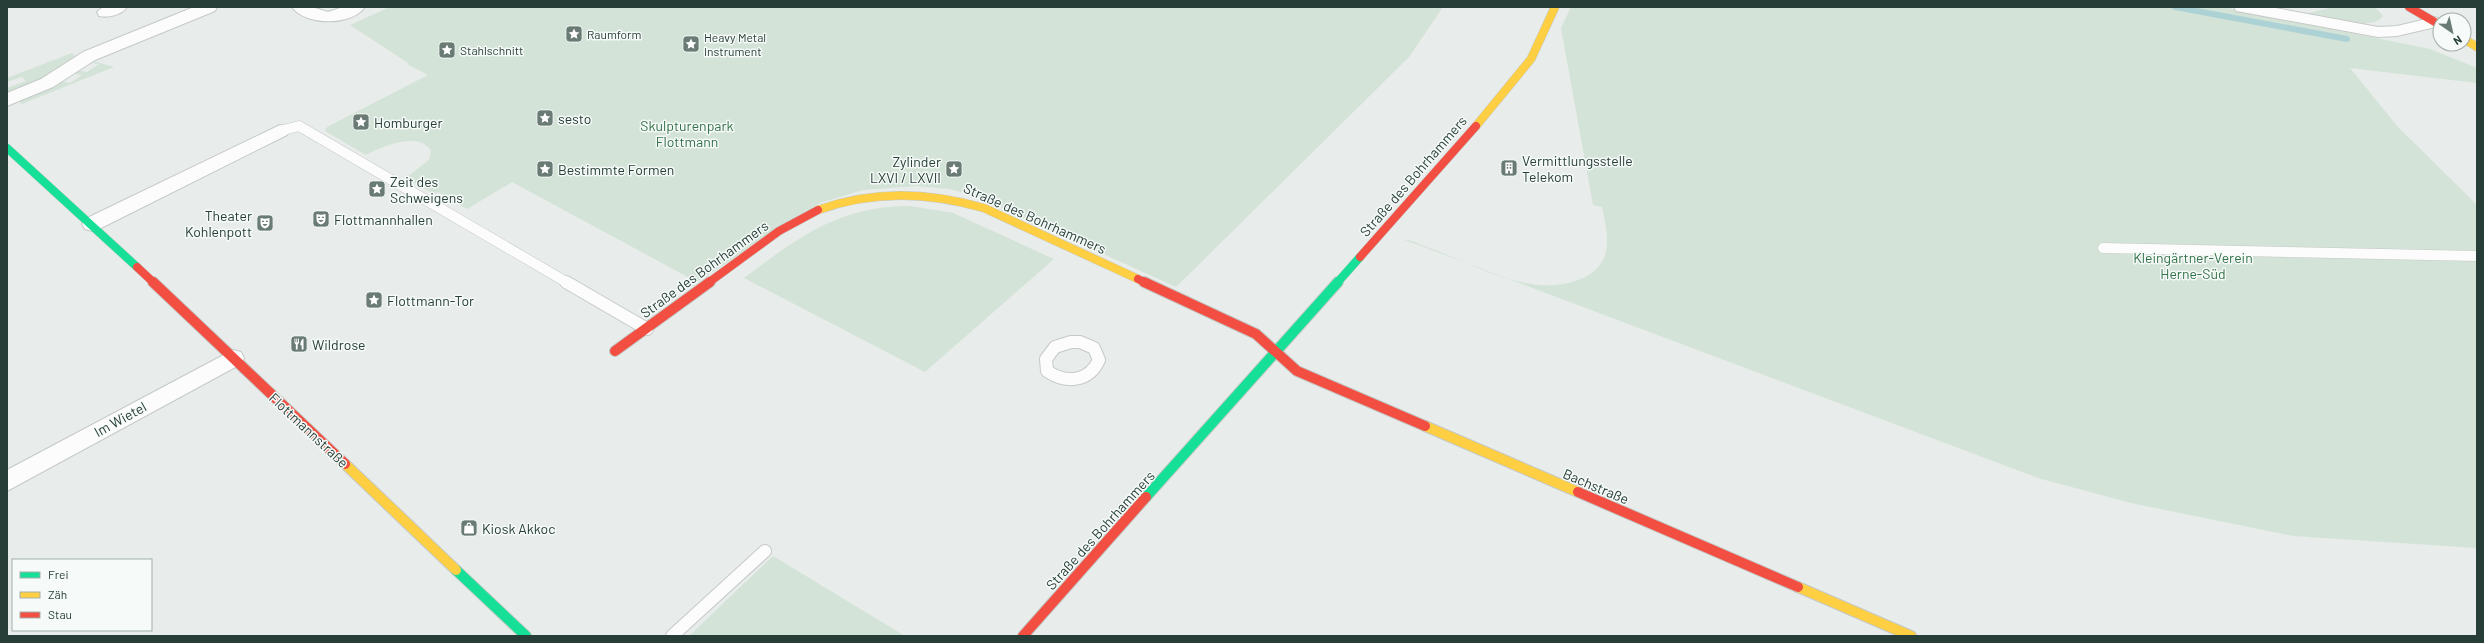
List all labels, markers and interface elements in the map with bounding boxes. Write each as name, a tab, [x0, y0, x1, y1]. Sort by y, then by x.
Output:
north arrow	[2432, 12, 2472, 52]
place icon: Raumform	[564, 24, 584, 44]
place label: Raumform	[587, 27, 641, 41]
place label: Heavy Metal Instrument	[704, 30, 766, 58]
text: N	[2451, 33, 2465, 48]
place icon: Heavy Metal Instrument	[681, 34, 701, 54]
place icon: Stahlschnitt	[437, 40, 457, 60]
place label: Stahlschnitt	[460, 43, 523, 57]
place icon: sesto	[535, 108, 555, 128]
place label: sesto	[558, 110, 591, 127]
place icon: Homburger	[351, 112, 371, 132]
street label: Straße des Bohrhammers	[1356, 112, 1470, 240]
place label: Homburger	[374, 114, 442, 131]
park label: Skulpturenpark Flottmann	[640, 117, 734, 150]
place label: Vermittlungsstelle Telekom	[1522, 152, 1633, 185]
place label: Zylinder LXVI / LXVII	[870, 153, 941, 186]
building icon: Vermittlungsstelle Telekom	[1499, 158, 1519, 178]
place icon: Bestimmte Formen	[535, 159, 555, 179]
place icon: Zylinder LXVI / LXVII	[944, 159, 964, 179]
place label: Bestimmte Formen	[558, 161, 674, 178]
place label: Zeit des Schweigens	[390, 173, 463, 206]
place icon: Zeit des Schweigens	[367, 179, 387, 199]
street label: Straße des Bohrhammers	[961, 179, 1109, 257]
place label: Theater Kohlenpott	[185, 207, 252, 240]
theatre icon: Flottmannhallen	[311, 209, 331, 229]
place label: Flottmannhallen	[334, 211, 433, 228]
theatre icon: Theater Kohlenpott	[255, 213, 275, 233]
street label: Straße des Bohrhammers	[637, 217, 772, 321]
park label: Kleingärtner-Verein Herne-Süd	[2133, 249, 2253, 282]
place icon: Flottmann-Tor	[364, 290, 384, 310]
place label: Flottmann-Tor	[387, 292, 474, 309]
restaurant icon: Wildrose	[289, 334, 309, 354]
place label: Wildrose	[312, 336, 366, 353]
street label: Flottmannstraße	[266, 389, 352, 471]
street label: Im Wietel	[91, 398, 149, 440]
street label: Bachstraße	[1560, 465, 1632, 507]
street label: Straße des Bohrhammers	[1042, 467, 1158, 593]
shop icon: Kiosk Akkoc	[459, 518, 479, 538]
place label: Kiosk Akkoc	[482, 520, 555, 537]
legend	[12, 559, 152, 631]
text: Frei	[48, 567, 68, 581]
text: Zäh	[48, 587, 67, 601]
text: Stau	[48, 607, 72, 621]

